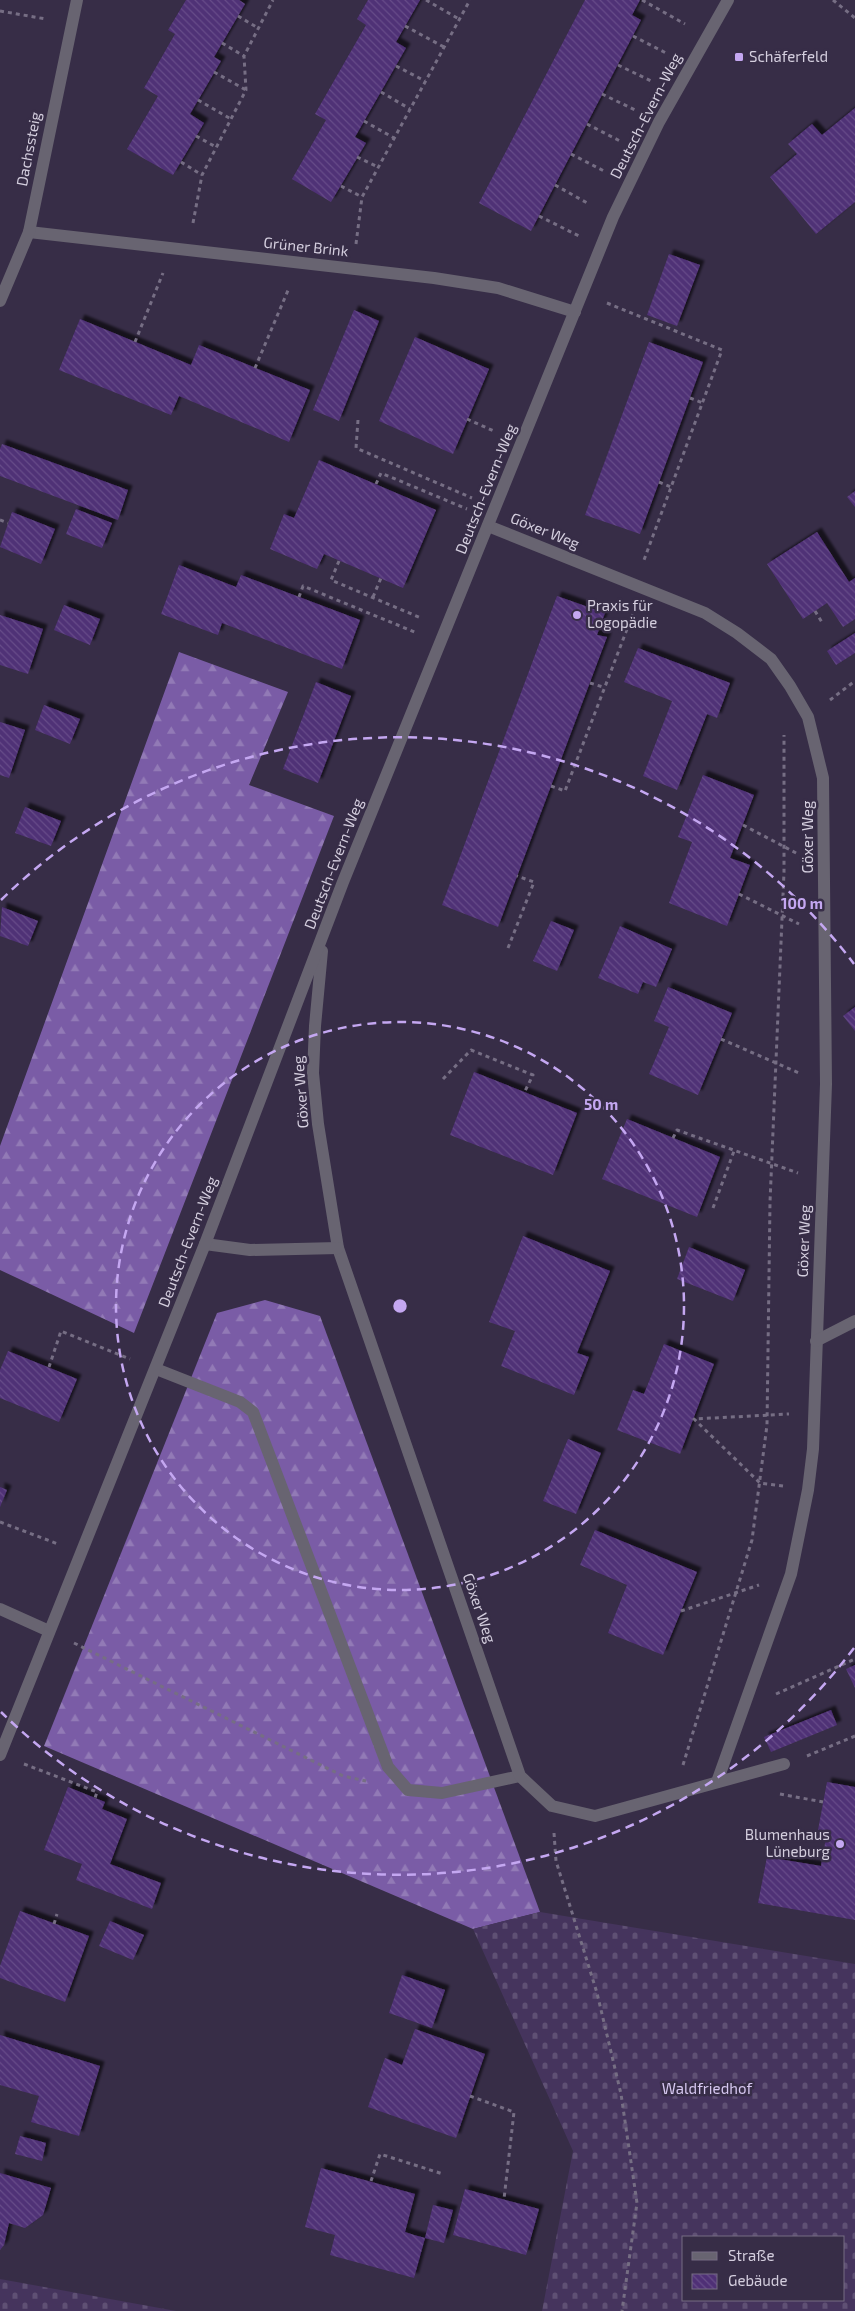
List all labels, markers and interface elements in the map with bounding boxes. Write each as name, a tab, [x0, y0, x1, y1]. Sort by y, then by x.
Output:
place label: Schäferfeld	[749, 47, 828, 65]
street label: Deutsch-Evern-Weg	[606, 49, 685, 181]
marker: Schäferfeld	[733, 51, 745, 63]
street label: Dachssteig	[12, 109, 44, 188]
street label: Grüner Brink	[263, 233, 350, 259]
street label: Deutsch-Evern-Weg	[451, 420, 520, 556]
street label: Göxer Weg	[508, 508, 583, 552]
place label: Praxis für Logopädie	[587, 596, 657, 631]
marker: Praxis für Logopädie	[571, 609, 583, 621]
street label: Deutsch-Evern-Weg	[300, 795, 367, 932]
street label: Göxer Weg	[798, 800, 816, 873]
text: 100 m	[781, 894, 823, 912]
street label: Göxer Weg	[288, 1054, 312, 1129]
text: 50 m	[584, 1095, 618, 1113]
street label: Deutsch-Evern-Weg	[154, 1173, 221, 1310]
street label: Göxer Weg	[793, 1204, 813, 1278]
centre of rings	[391, 1297, 409, 1315]
street label: Göxer Weg	[460, 1570, 501, 1646]
place label: Blumenhaus Lüneburg	[745, 1825, 831, 1860]
marker: Blumenhaus Lüneburg	[834, 1838, 846, 1850]
park label: Waldfriedhof	[662, 2079, 752, 2097]
legend	[682, 2236, 845, 2301]
text: Straße	[728, 2246, 774, 2264]
text: Gebäude	[728, 2271, 787, 2289]

